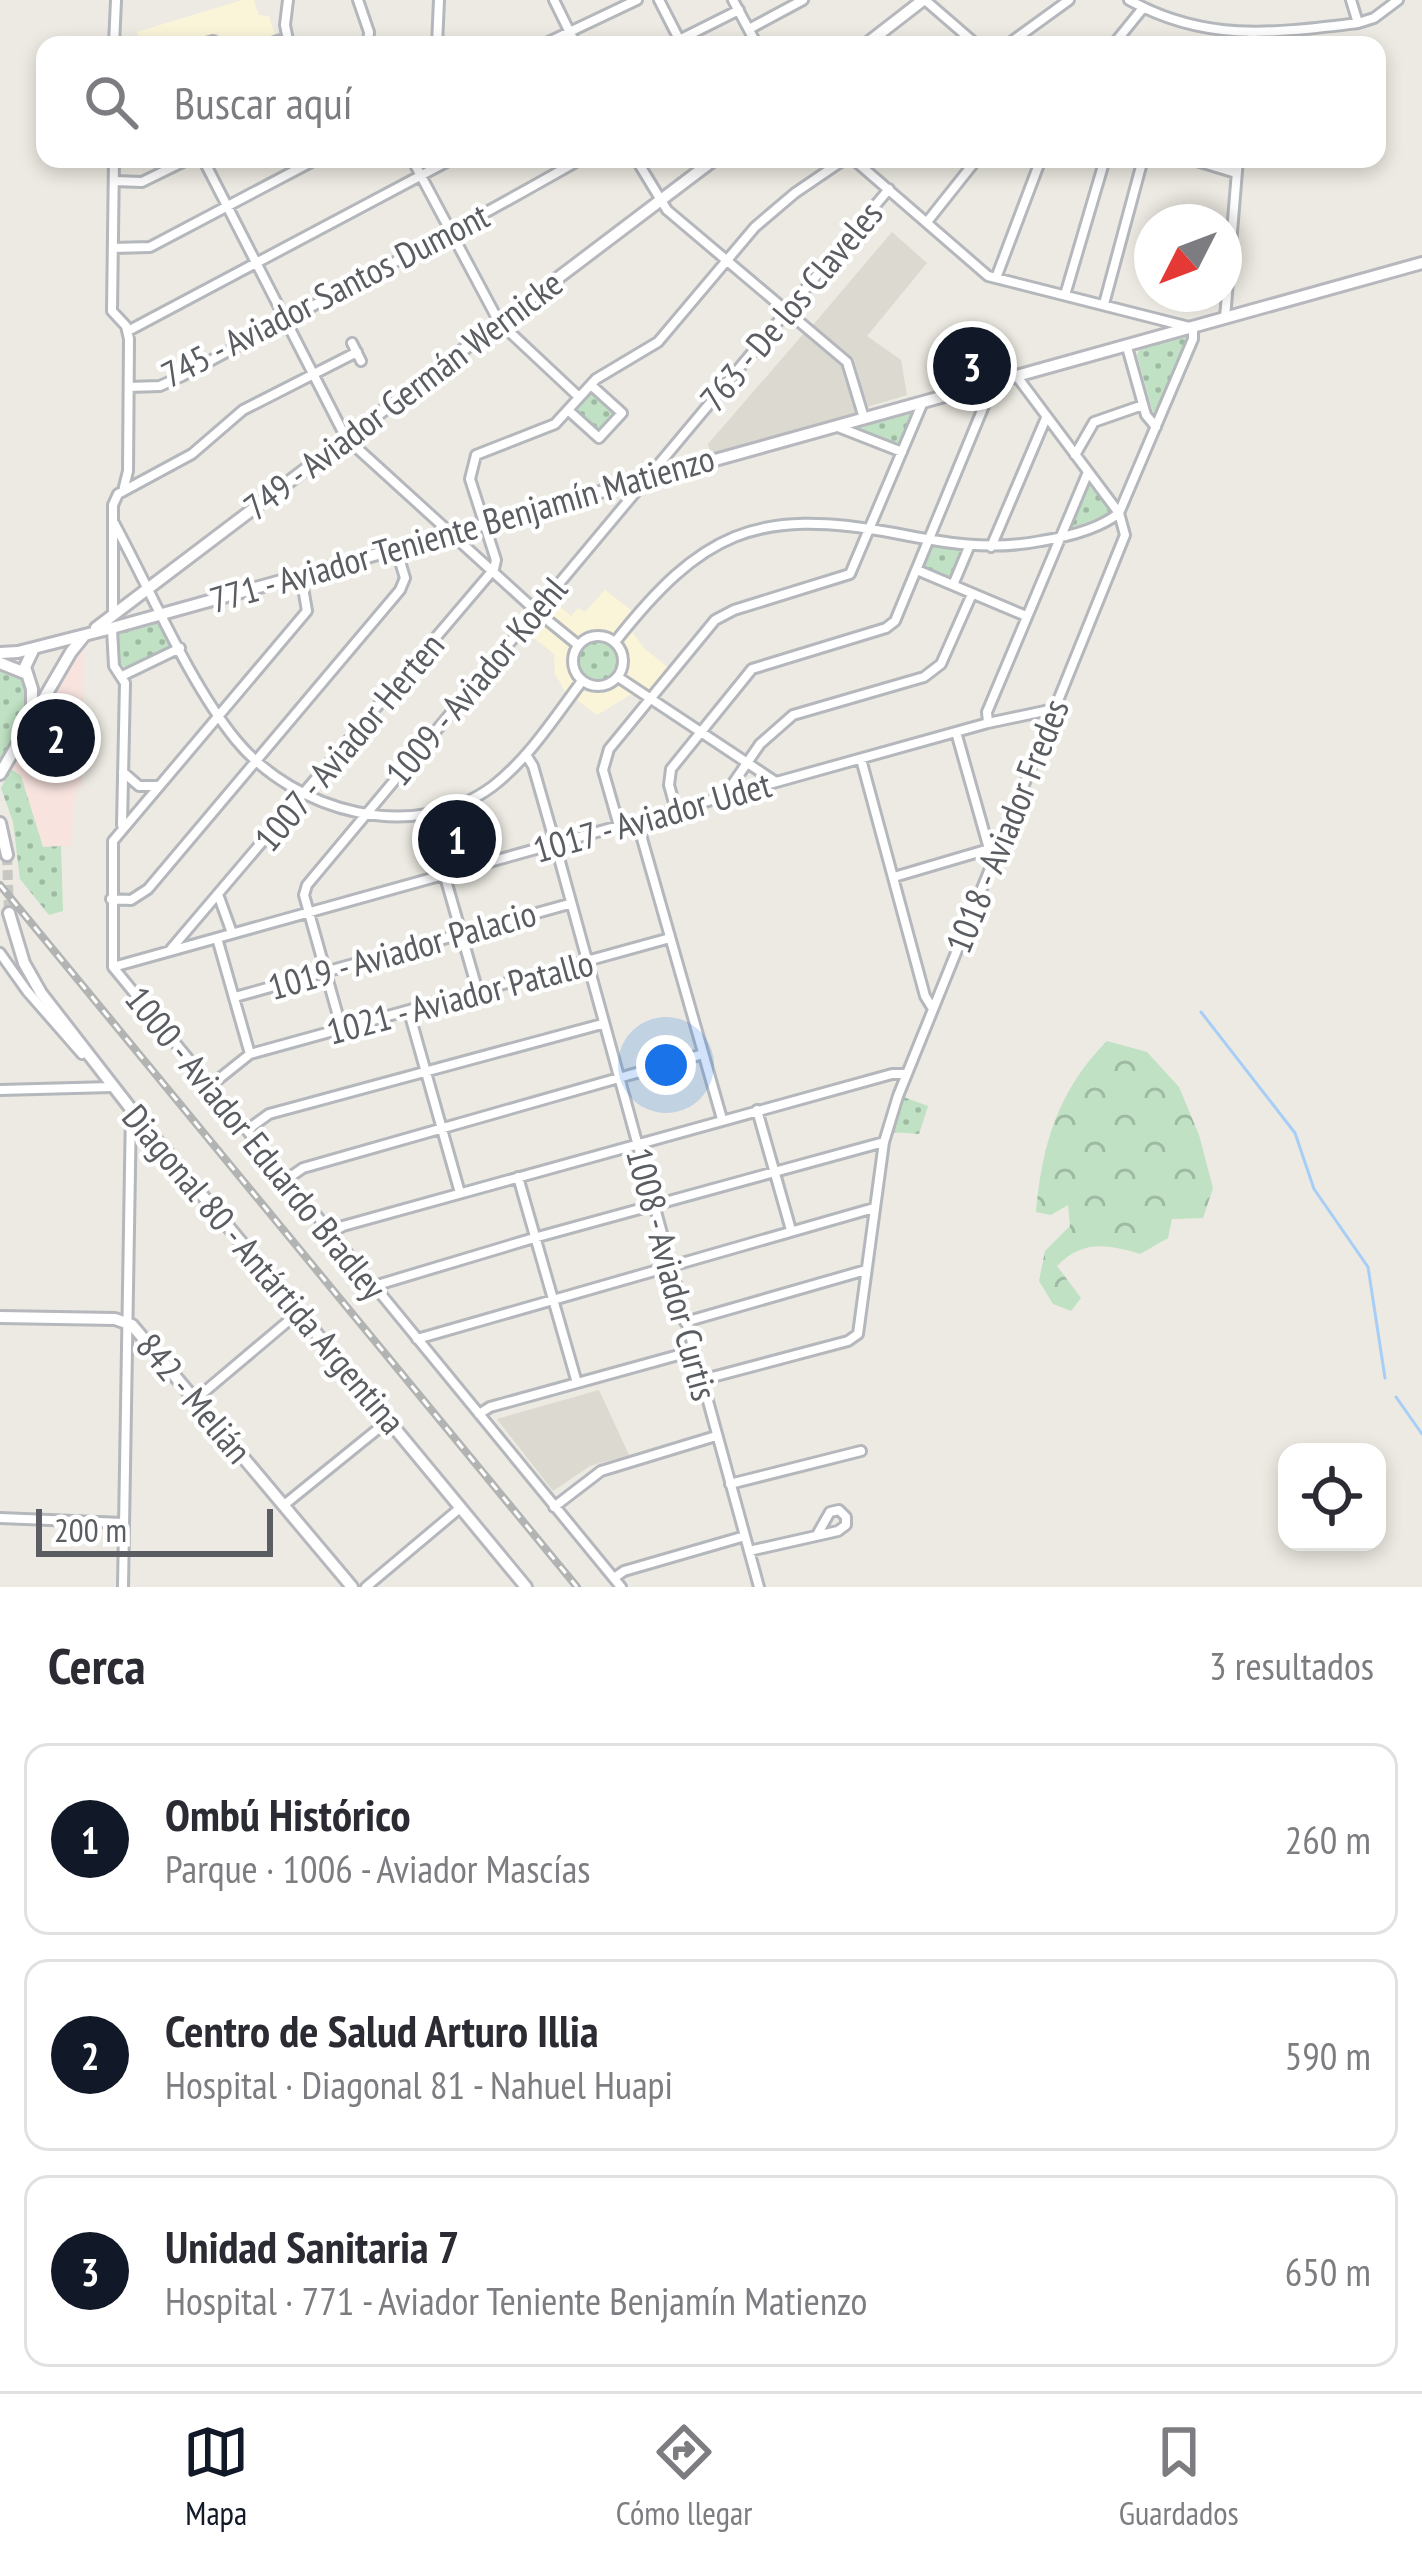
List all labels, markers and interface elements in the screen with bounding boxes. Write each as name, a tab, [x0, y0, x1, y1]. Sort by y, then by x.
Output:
search box	[36, 36, 1386, 168]
icon: search	[78, 69, 144, 135]
text: Buscar aquí	[174, 73, 353, 131]
street label: 763 - De los Claveles	[689, 191, 892, 420]
street label: 745 - Aviador Santos Dumont	[153, 192, 496, 397]
north arrow	[1134, 204, 1242, 312]
street label: 749 - Aviador Germán Wernicke	[234, 259, 571, 530]
pin: 3	[933, 321, 1011, 411]
street label: 771 - Aviador Teniente Benjamín Matienzo	[204, 434, 719, 623]
street label: 1009 - Aviador Koehl	[375, 566, 577, 795]
street label: 1007 - Aviador Herten	[243, 623, 454, 861]
street label: 1018 - Aviador Fredes	[934, 692, 1079, 960]
pin: 2	[17, 693, 95, 783]
street label: 1017 - Aviador Udet	[528, 760, 776, 873]
pin: 1	[418, 794, 496, 884]
street label: 1019 - Aviador Palacio	[263, 889, 541, 1010]
street label: 1021 - Aviador Patallo	[322, 938, 598, 1055]
street label: 1000 - Aviador Eduardo Bradley	[115, 976, 398, 1309]
your location	[636, 1035, 696, 1095]
street label: Diagonal 80 - Antártida Argentina	[113, 1094, 416, 1443]
street label: 1008 - Aviador Curtis	[616, 1142, 729, 1405]
street label: 842 - Melián	[126, 1323, 262, 1472]
map controls	[1278, 1443, 1386, 1551]
button: locate	[1278, 1443, 1386, 1551]
scale bar	[36, 1503, 273, 1556]
text: 200 m	[54, 1508, 127, 1551]
text: Cerca	[48, 1632, 146, 1698]
text: 3 resultados	[1209, 1640, 1374, 1691]
text: Ombú Histórico	[165, 1785, 410, 1843]
text: 1	[81, 1814, 99, 1865]
text: 260 m	[1285, 1814, 1371, 1865]
text: Parque · 1006 - Aviador Mascías	[165, 1843, 591, 1894]
text: Centro de Salud Arturo Illia	[165, 2001, 599, 2059]
text: 2	[81, 2030, 99, 2081]
text: 590 m	[1285, 2030, 1371, 2081]
text: Hospital · Diagonal 81 - Nahuel Huapi	[165, 2059, 673, 2110]
text: Unidad Sanitaria 7	[165, 2217, 459, 2275]
text: 3	[81, 2246, 99, 2297]
text: 650 m	[1285, 2246, 1371, 2297]
text: Hospital · 771 - Aviador Teniente Benjamín Matienzo	[165, 2275, 867, 2326]
tab: Mapa	[183, 2419, 249, 2534]
tab: Cómo llegar	[616, 2419, 752, 2534]
tab: Guardados	[1119, 2419, 1239, 2534]

